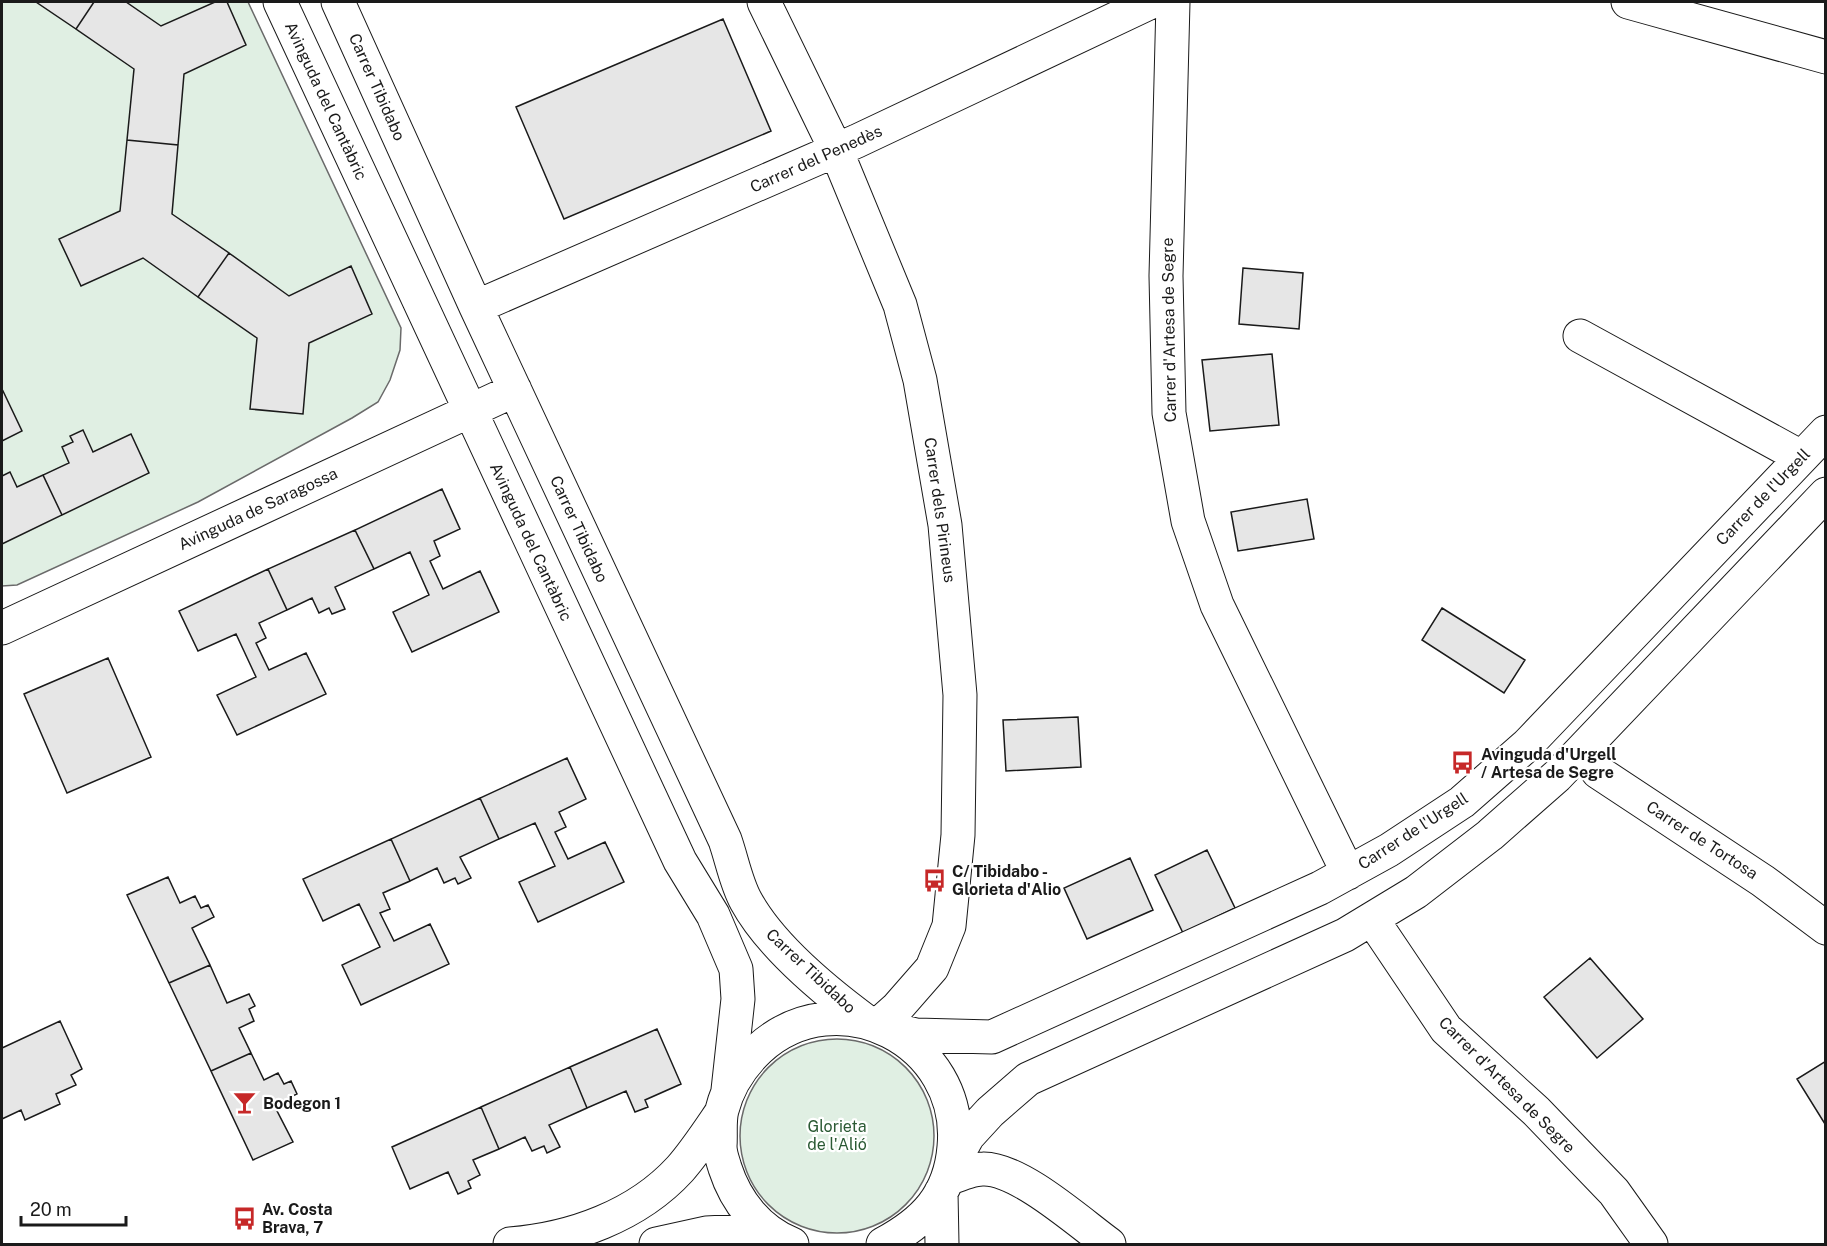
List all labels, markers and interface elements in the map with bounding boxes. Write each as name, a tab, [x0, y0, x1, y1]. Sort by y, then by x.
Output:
street label: Avinguda del Cantàbric	[281, 19, 371, 183]
street label: Carrer Tibidabo	[345, 30, 409, 144]
street label: Carrer del Penedès	[747, 121, 885, 197]
street label: Carrer d'Artesa de Segre	[1158, 237, 1180, 423]
street label: Carrer dels Pirineus	[920, 436, 960, 584]
street label: Carrer de l'Urgell	[1712, 445, 1814, 549]
street label: Avinguda del Cantàbric	[486, 460, 576, 624]
street label: Avinguda de Saragossa	[175, 464, 341, 554]
street label: Carrer Tibidabo	[546, 473, 612, 585]
place label: Avinguda d'Urgell / Artesa de Segre	[1481, 745, 1617, 782]
bus stop icon: Avinguda d'Urgell / Artesa de Segre	[1450, 750, 1476, 776]
street label: Carrer de l'Urgell	[1355, 788, 1472, 874]
street label: Carrer de Tortosa	[1643, 797, 1761, 883]
place label: C/ Tibidabo - Glorieta d'Alio	[952, 862, 1061, 899]
bus stop icon: C/ Tibidabo - Glorieta d'Alio	[921, 867, 947, 893]
street label: Carrer Tibidabo	[762, 925, 860, 1017]
street label: Carrer d'Artesa de Segre	[1435, 1013, 1579, 1157]
bar icon: Bodegon 1	[232, 1090, 258, 1116]
place label: Bodegon 1	[263, 1094, 341, 1113]
park label: Glorieta de l'Alió	[807, 1117, 867, 1154]
scale bar	[21, 1189, 126, 1227]
text: 20 m	[30, 1199, 72, 1220]
place label: Av. Costa Brava, 7	[262, 1200, 333, 1237]
bus stop icon: Av. Costa Brava, 7	[231, 1205, 257, 1231]

